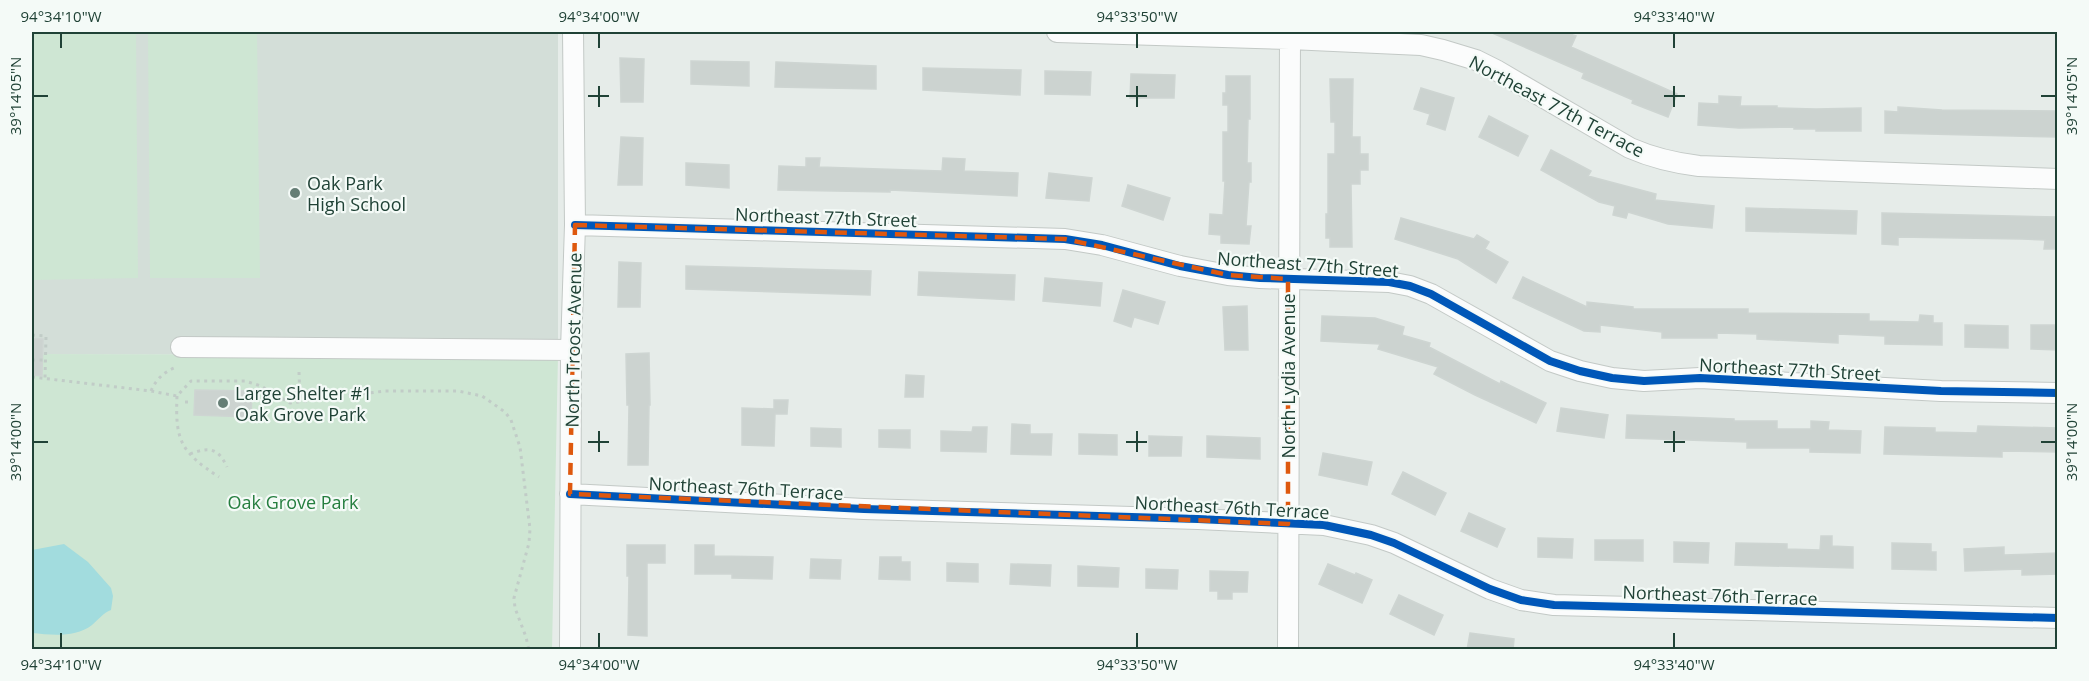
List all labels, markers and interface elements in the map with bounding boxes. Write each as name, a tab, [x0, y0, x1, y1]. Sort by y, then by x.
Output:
text: 94°34'10"W	[21, 6, 102, 26]
text: 94°34'00"W	[559, 6, 640, 26]
text: 94°33'50"W	[1097, 6, 1178, 26]
text: 94°33'40"W	[1634, 6, 1715, 26]
street label: Northeast 77th Terrace	[1465, 50, 1649, 162]
text: 39°14'05"N	[5, 57, 25, 135]
text: 39°14'05"N	[2061, 57, 2081, 135]
place label: Oak Park High School	[307, 171, 406, 216]
marker: Oak Park High School	[288, 186, 302, 200]
street label: Northeast 77th Street	[735, 202, 917, 232]
street label: Northeast 77th Street	[1216, 246, 1400, 282]
street label: North Troost Avenue	[559, 252, 587, 428]
street label: North Lydia Avenue	[1276, 293, 1300, 459]
street label: Northeast 77th Street	[1699, 352, 1881, 386]
place label: Large Shelter #1 Oak Grove Park	[235, 381, 372, 426]
marker: Large Shelter #1 Oak Grove Park	[216, 396, 230, 410]
text: 39°14'00"N	[5, 403, 25, 481]
text: 39°14'00"N	[2061, 403, 2081, 481]
street label: Northeast 76th Terrace	[648, 471, 844, 505]
park label: Oak Grove Park	[228, 490, 359, 514]
street label: Northeast 76th Terrace	[1134, 490, 1330, 524]
street label: Northeast 76th Terrace	[1622, 580, 1818, 610]
text: 94°34'10"W	[21, 654, 102, 674]
text: 94°34'00"W	[559, 654, 640, 674]
text: 94°33'50"W	[1097, 654, 1178, 674]
text: 94°33'40"W	[1634, 654, 1715, 674]

